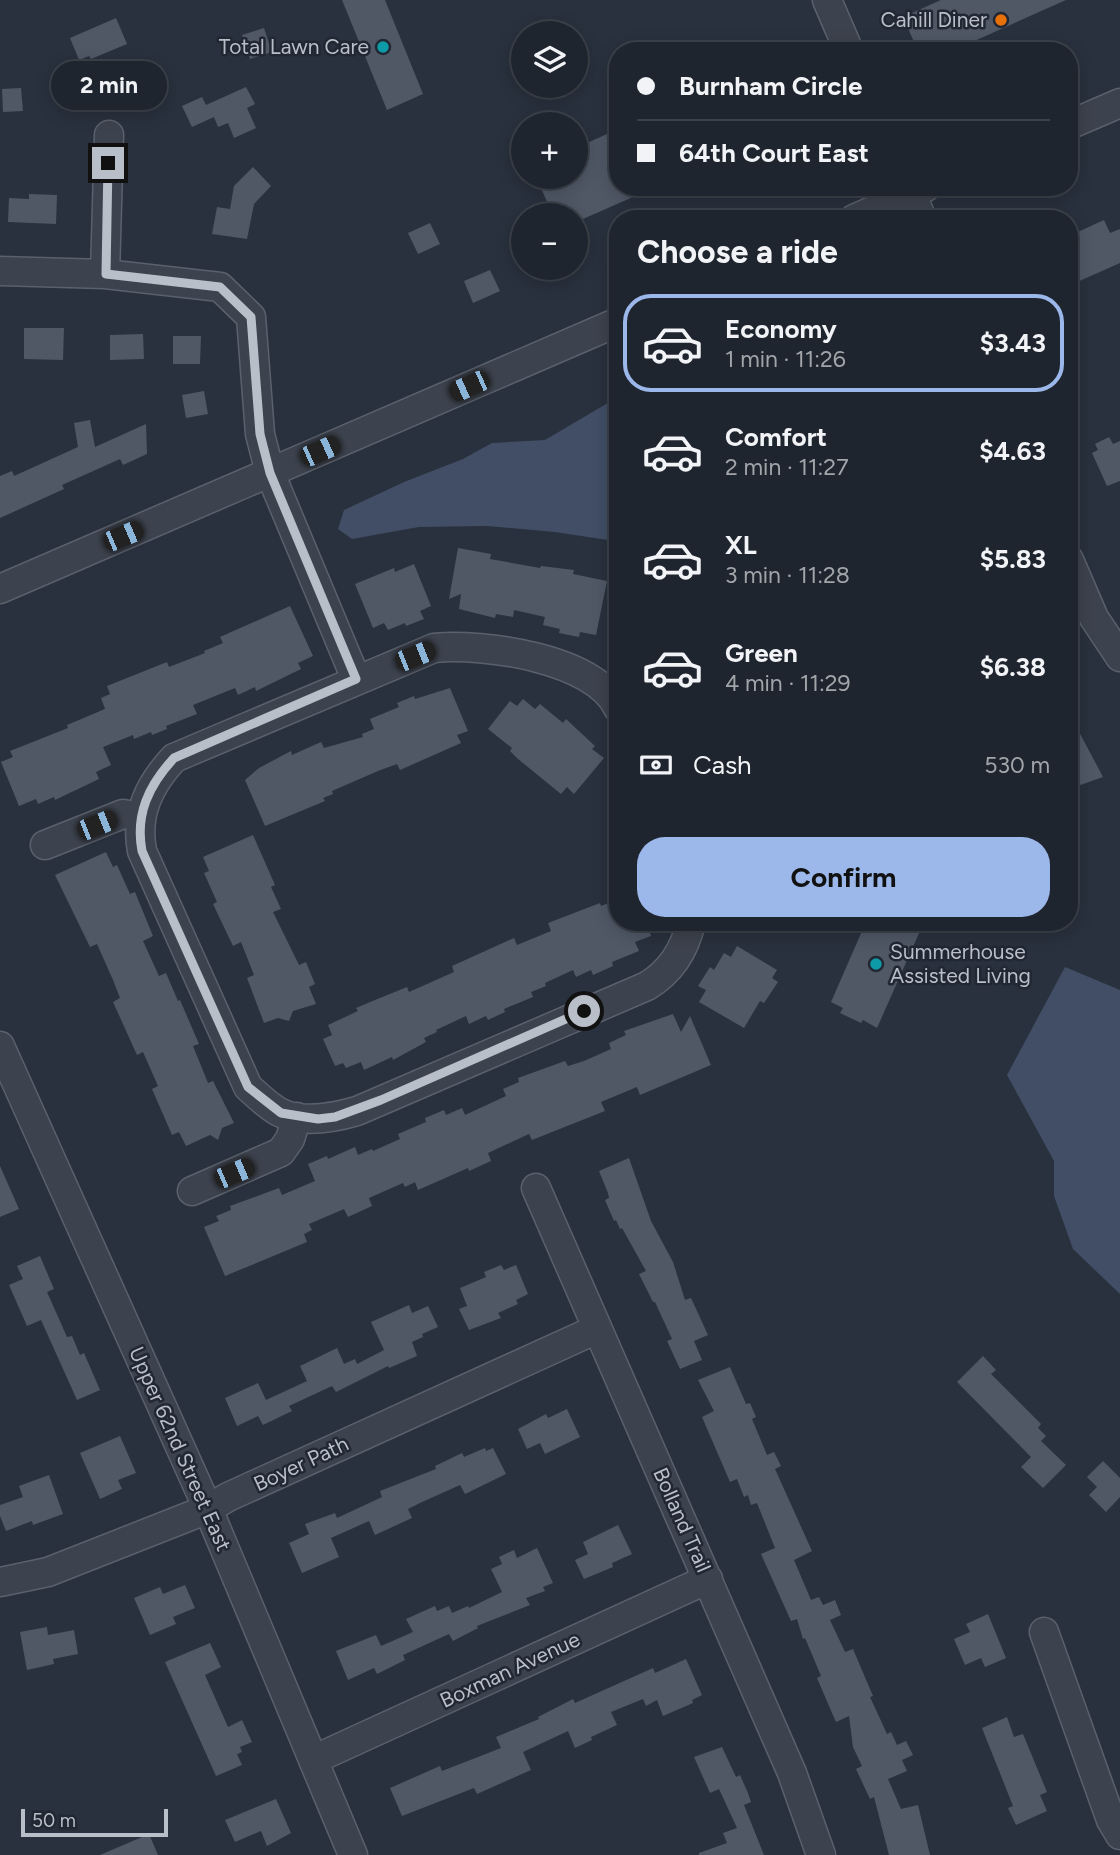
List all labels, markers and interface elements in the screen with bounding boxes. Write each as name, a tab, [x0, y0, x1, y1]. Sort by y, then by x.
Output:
place label: Cahill Diner	[881, 7, 987, 32]
marker: Cahill Diner	[993, 12, 1009, 28]
map controls	[511, 21, 588, 280]
button: layers	[511, 21, 588, 98]
place label: Total Lawn Care	[219, 34, 369, 59]
marker: Total Lawn Care	[375, 39, 391, 55]
callout: 2 min	[50, 61, 166, 110]
text: Burnham Circle	[679, 70, 862, 102]
text: 2 min	[80, 71, 138, 99]
button: +	[511, 112, 588, 189]
text: 64th Court East	[679, 137, 869, 169]
route end	[92, 147, 124, 179]
button: −	[511, 203, 588, 280]
text: Choose a ride	[637, 233, 838, 271]
icon: car	[641, 312, 704, 375]
text: Economy	[725, 313, 837, 345]
text: $3.43	[980, 327, 1046, 359]
text: 1 min · 11:26	[725, 345, 846, 373]
car	[446, 368, 493, 404]
icon: car	[641, 420, 704, 483]
text: Comfort	[725, 421, 827, 453]
car	[297, 433, 344, 469]
text: $4.63	[979, 435, 1046, 467]
text: 2 min · 11:27	[725, 453, 849, 481]
car	[100, 518, 147, 554]
icon: car	[641, 528, 704, 591]
text: XL	[725, 529, 757, 561]
text: $5.83	[980, 543, 1046, 575]
text: 3 min · 11:28	[725, 561, 850, 589]
icon: car	[641, 636, 704, 699]
text: Green	[725, 637, 798, 669]
car	[392, 638, 439, 674]
text: $6.38	[980, 651, 1046, 683]
text: 4 min · 11:29	[725, 669, 851, 697]
icon: cash	[637, 746, 675, 784]
text: Cash	[693, 749, 752, 781]
text: 530 m	[984, 751, 1050, 779]
car	[74, 807, 121, 843]
button: Confirm	[637, 837, 1050, 917]
place label: Summerhouse Assisted Living	[890, 939, 1031, 988]
marker: Summerhouse Assisted Living	[868, 956, 884, 972]
route start	[568, 995, 600, 1027]
car	[211, 1155, 258, 1191]
street label: Upper 62nd Street East	[124, 1343, 237, 1555]
street label: Boyer Path	[249, 1431, 352, 1496]
street label: Bolland Trail	[648, 1464, 717, 1576]
street label: Boxman Avenue	[436, 1626, 584, 1713]
scale bar	[21, 1806, 168, 1838]
text: 50 m	[32, 1809, 76, 1832]

